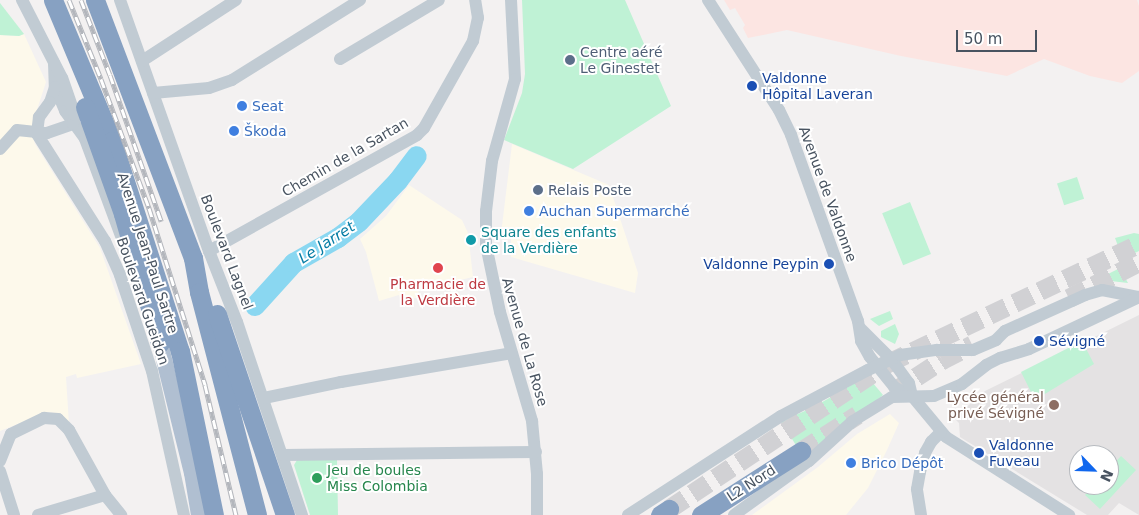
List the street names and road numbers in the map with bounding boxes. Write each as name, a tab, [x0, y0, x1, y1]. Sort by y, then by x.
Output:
street label: Chemin de la Sartan	[279, 114, 411, 200]
street label: Avenue de Valdonne	[796, 124, 860, 264]
street label: Avenue Jean-Paul Sartre	[114, 170, 182, 336]
street label: Boulevard Lagnel	[197, 192, 257, 312]
street label: Boulevard Gueidon	[113, 235, 173, 367]
street label: Avenue de La Rose	[499, 276, 551, 408]
street label: L2 Nord	[724, 461, 778, 505]

